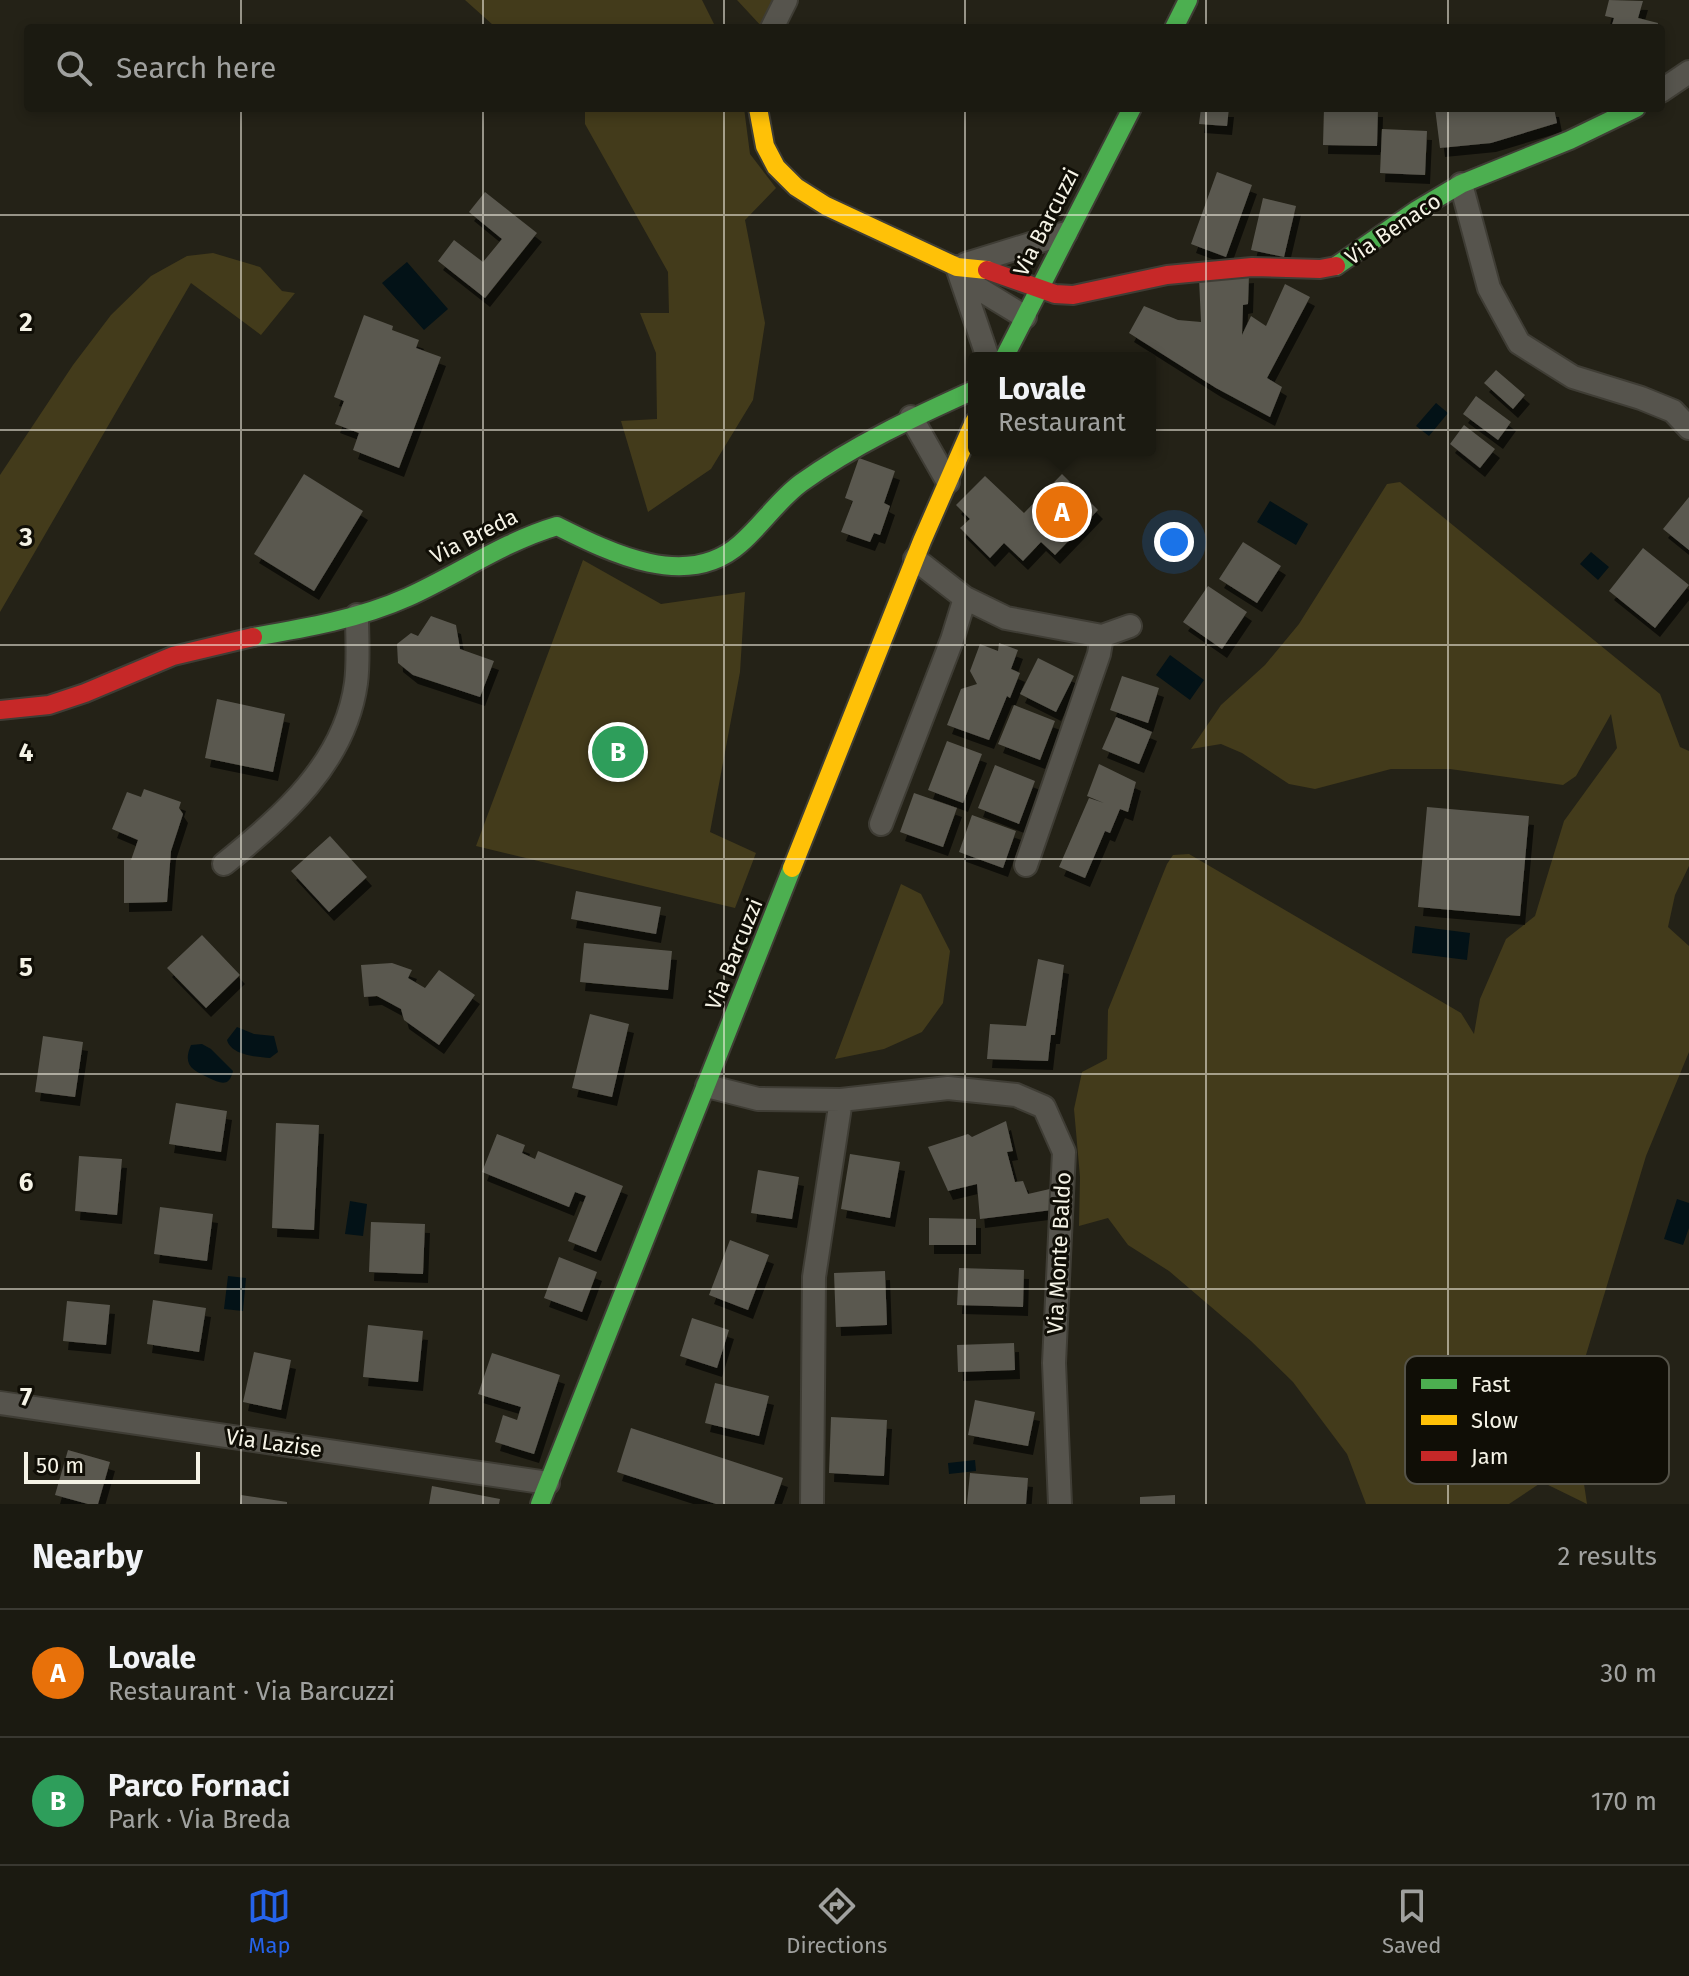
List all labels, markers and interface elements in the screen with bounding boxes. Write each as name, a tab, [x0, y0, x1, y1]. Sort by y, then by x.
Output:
search box	[24, 24, 1665, 112]
icon: search	[52, 46, 96, 90]
text: Search here	[116, 50, 276, 86]
street label: Via Barcuzzi	[1007, 163, 1085, 281]
street label: Via Benaco	[1340, 187, 1446, 271]
text: 2	[19, 307, 33, 338]
popup	[968, 352, 1156, 456]
text: Lovale	[998, 371, 1086, 407]
text: Restaurant	[998, 407, 1126, 438]
pin: A	[1036, 482, 1088, 542]
street label: Via Breda	[426, 503, 522, 569]
text: 3	[18, 522, 33, 553]
your location	[1154, 522, 1194, 562]
pin: B	[592, 722, 644, 782]
text: 4	[19, 737, 34, 768]
street label: Via Barcuzzi	[699, 894, 769, 1014]
text: 5	[19, 952, 33, 983]
text: 6	[19, 1167, 34, 1198]
street label: Via Monte Baldo	[1041, 1171, 1077, 1335]
legend	[1405, 1356, 1669, 1484]
text: Fast	[1471, 1371, 1511, 1398]
text: 7	[20, 1382, 32, 1413]
text: Slow	[1471, 1407, 1518, 1434]
street label: Via Lazise	[224, 1423, 324, 1463]
text: Jam	[1471, 1443, 1509, 1470]
scale bar	[24, 1448, 200, 1484]
text: 50 m	[36, 1452, 84, 1479]
text: Nearby	[32, 1536, 143, 1577]
text: 2 results	[1557, 1541, 1657, 1572]
text: Lovale	[108, 1640, 196, 1676]
text: A	[50, 1658, 66, 1689]
text: 30 m	[1600, 1658, 1657, 1689]
text: Restaurant · Via Barcuzzi	[108, 1676, 395, 1707]
text: Parco Fornaci	[108, 1768, 290, 1804]
text: B	[50, 1786, 66, 1817]
text: 170 m	[1591, 1786, 1657, 1817]
text: Park · Via Breda	[108, 1804, 291, 1835]
tab: Map	[247, 1884, 291, 1959]
tab: Directions	[786, 1884, 887, 1959]
tab: Saved	[1382, 1884, 1442, 1959]

